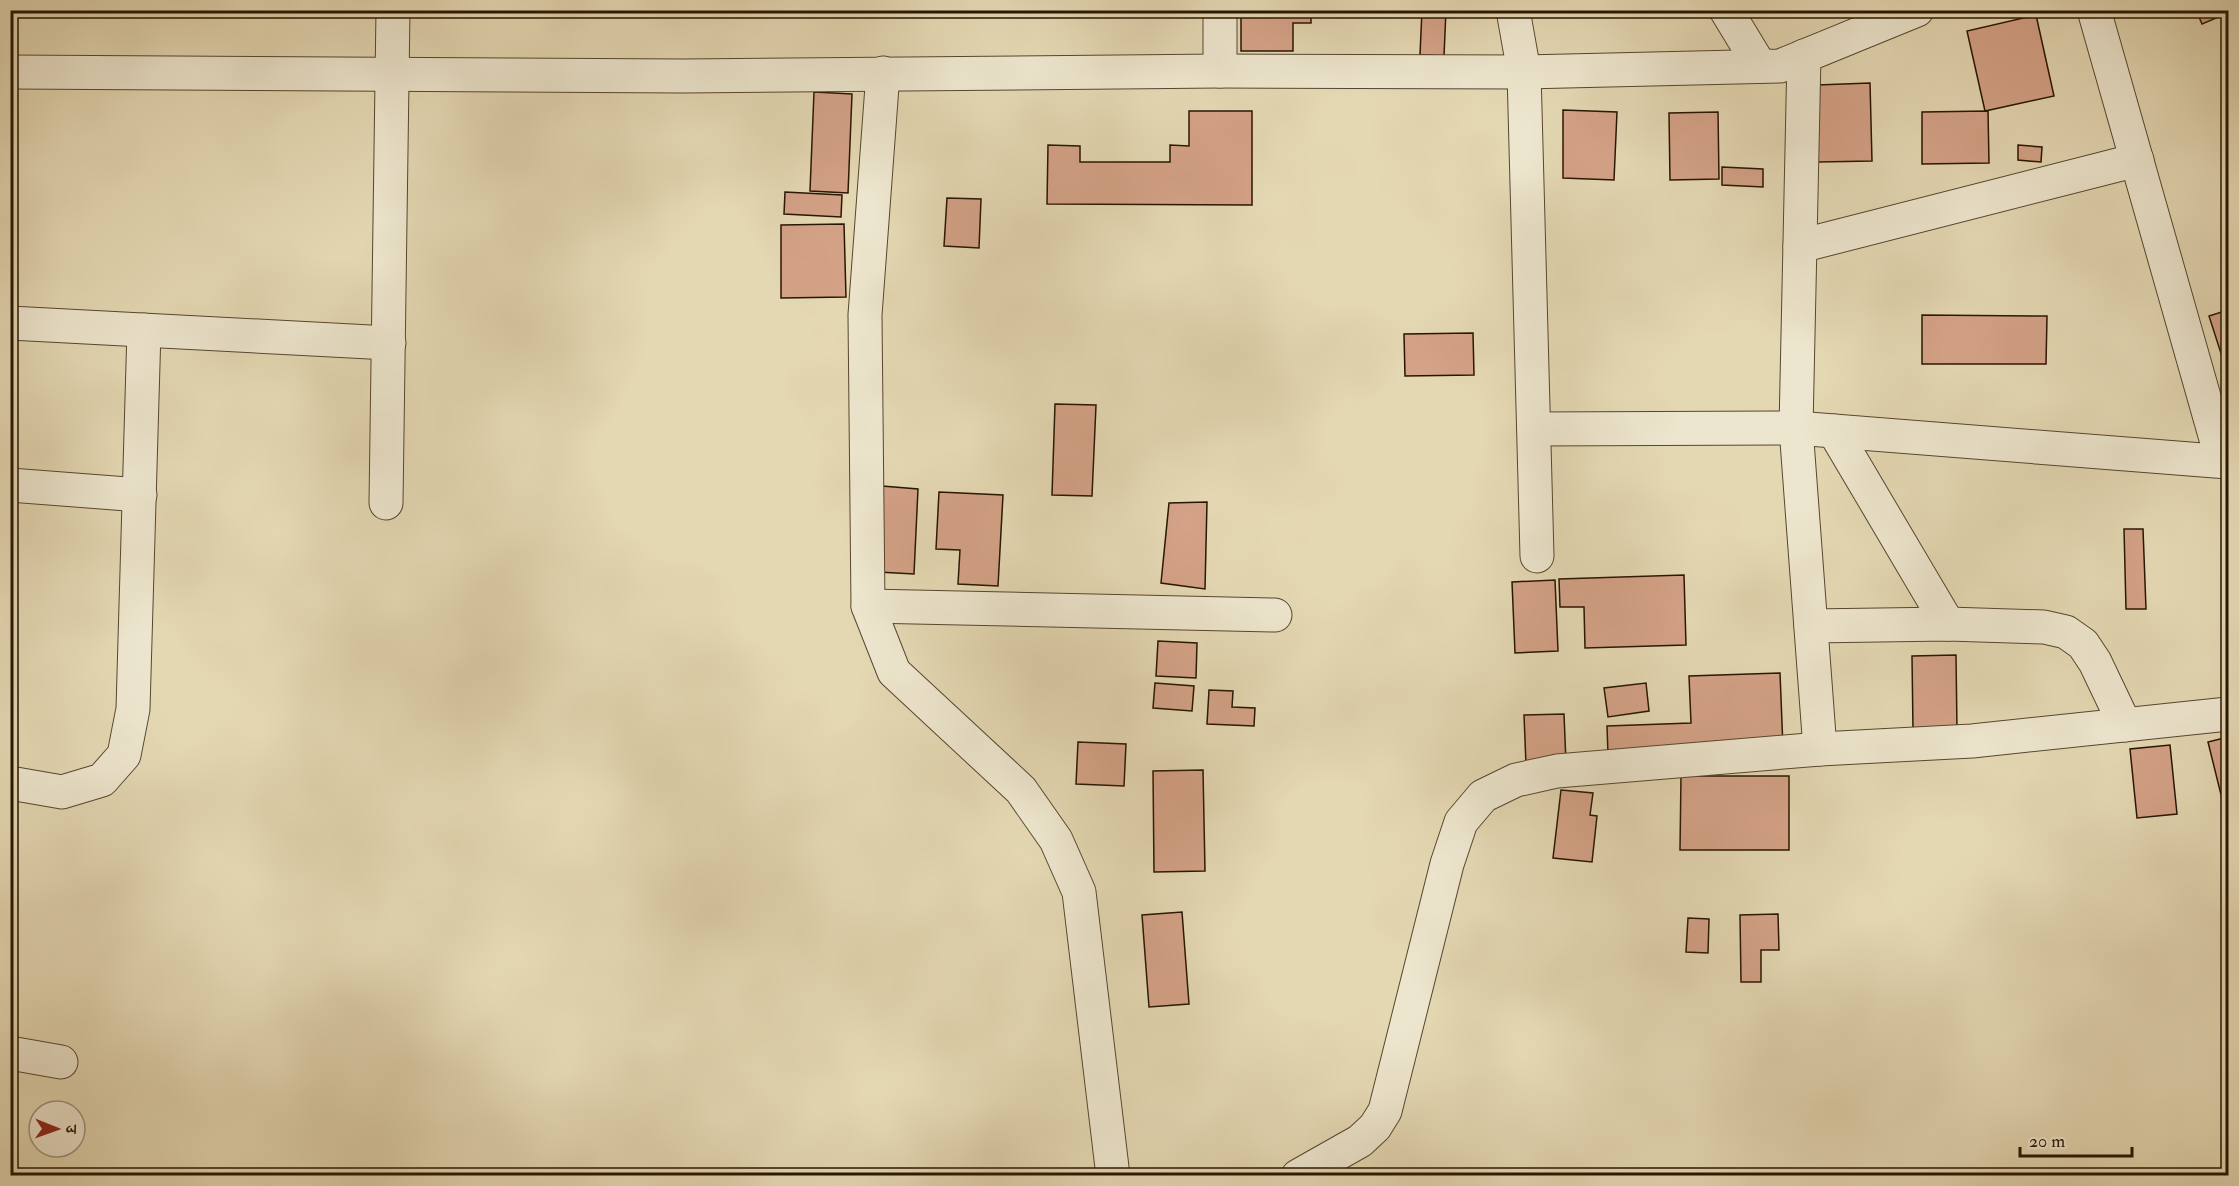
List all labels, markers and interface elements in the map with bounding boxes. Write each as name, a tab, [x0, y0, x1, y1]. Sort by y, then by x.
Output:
north arrow	[27, 1099, 87, 1159]
scale bar	[2020, 1120, 2132, 1158]
text: उ	[61, 1124, 81, 1135]
text: 20 m	[2029, 1130, 2065, 1153]

